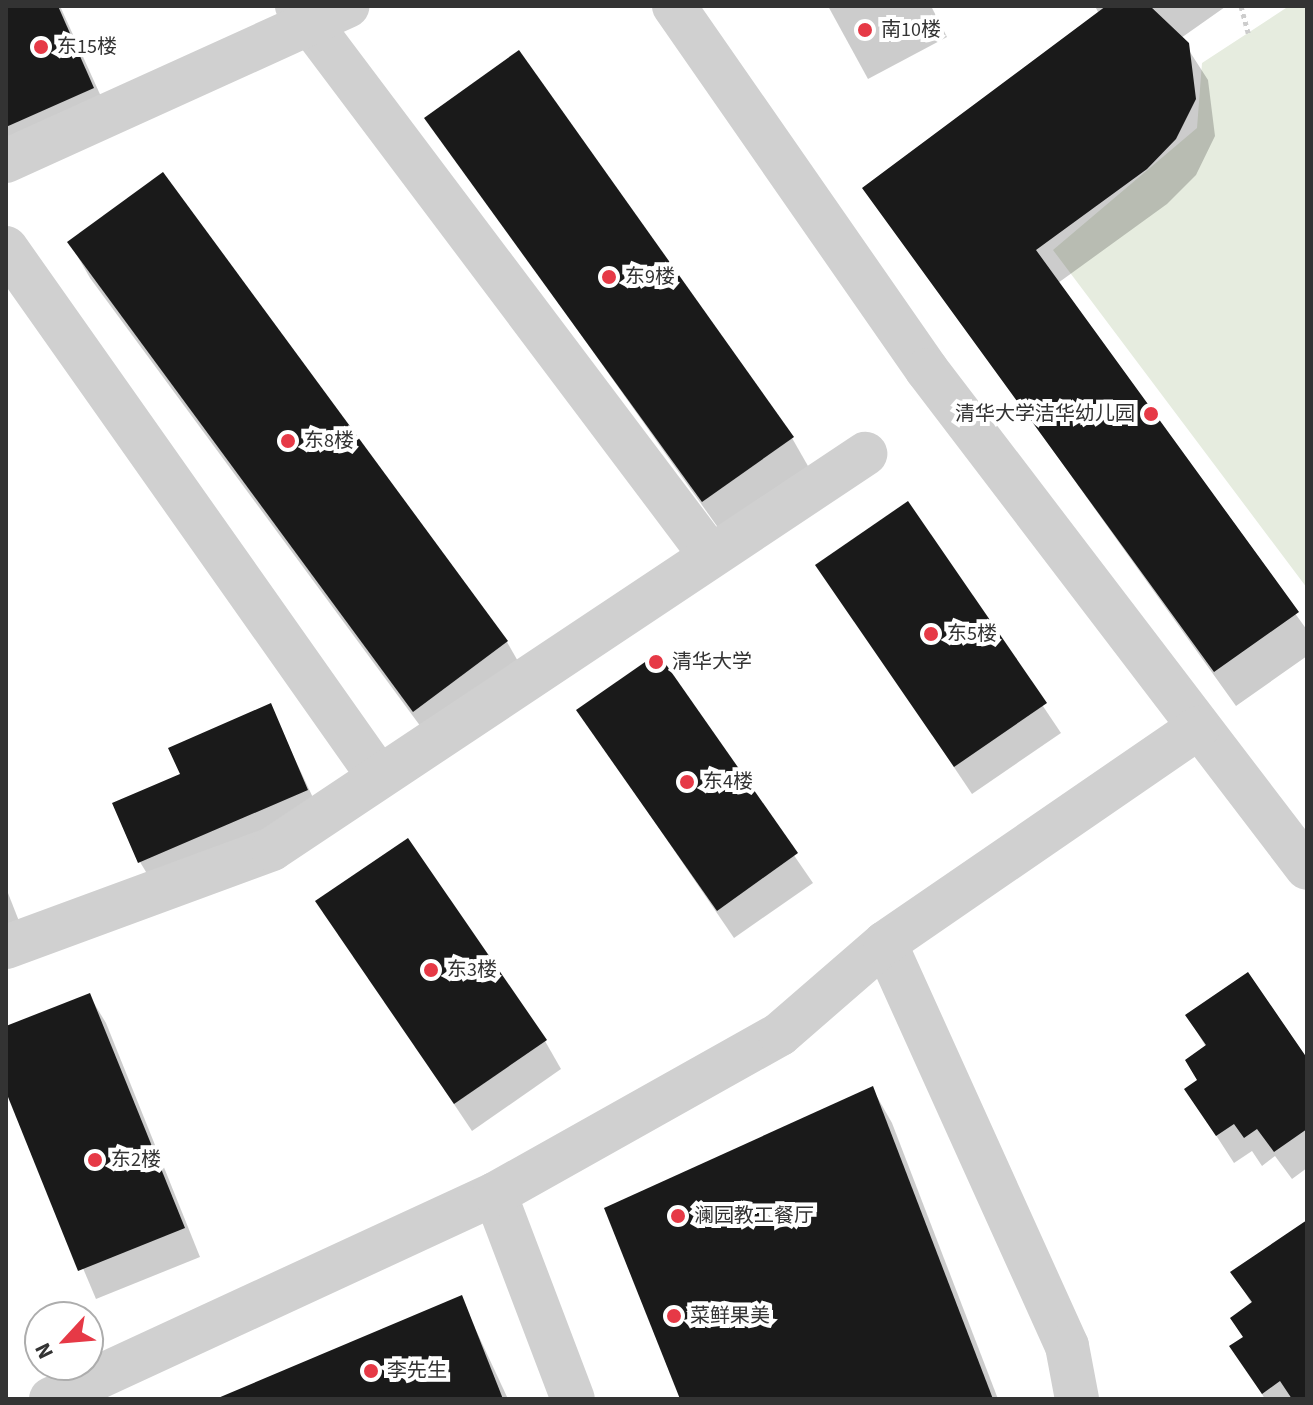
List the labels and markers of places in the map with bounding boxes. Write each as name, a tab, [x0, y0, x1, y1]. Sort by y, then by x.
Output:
place label: 南10楼	[881, 18, 941, 42]
marker: 南10楼	[856, 21, 874, 39]
place label: 东15楼	[57, 35, 117, 59]
marker: 东15楼	[32, 38, 50, 56]
place label: 东9楼	[625, 265, 675, 289]
marker: 东9楼	[600, 268, 618, 286]
place label: 清华大学洁华幼儿园	[955, 402, 1135, 426]
marker: 清华大学洁华幼儿园	[1142, 405, 1160, 423]
place label: 东8楼	[304, 429, 354, 453]
marker: 东8楼	[279, 432, 297, 450]
place label: 东5楼	[947, 622, 997, 646]
marker: 东5楼	[922, 625, 940, 643]
place label: 清华大学	[672, 650, 752, 674]
marker: 清华大学	[647, 653, 665, 671]
place label: 东4楼	[703, 770, 753, 794]
marker: 东4楼	[678, 773, 696, 791]
place label: 东3楼	[447, 958, 497, 982]
marker: 东3楼	[422, 961, 440, 979]
place label: 东2楼	[111, 1148, 161, 1172]
marker: 东2楼	[86, 1151, 104, 1169]
place label: 澜园教工餐厅	[694, 1204, 814, 1228]
marker: 澜园教工餐厅	[669, 1207, 687, 1225]
place label: 菜鲜果美	[690, 1304, 770, 1328]
marker: 菜鲜果美	[665, 1307, 683, 1325]
place label: 李先生	[387, 1359, 447, 1383]
marker: 李先生	[362, 1362, 380, 1380]

